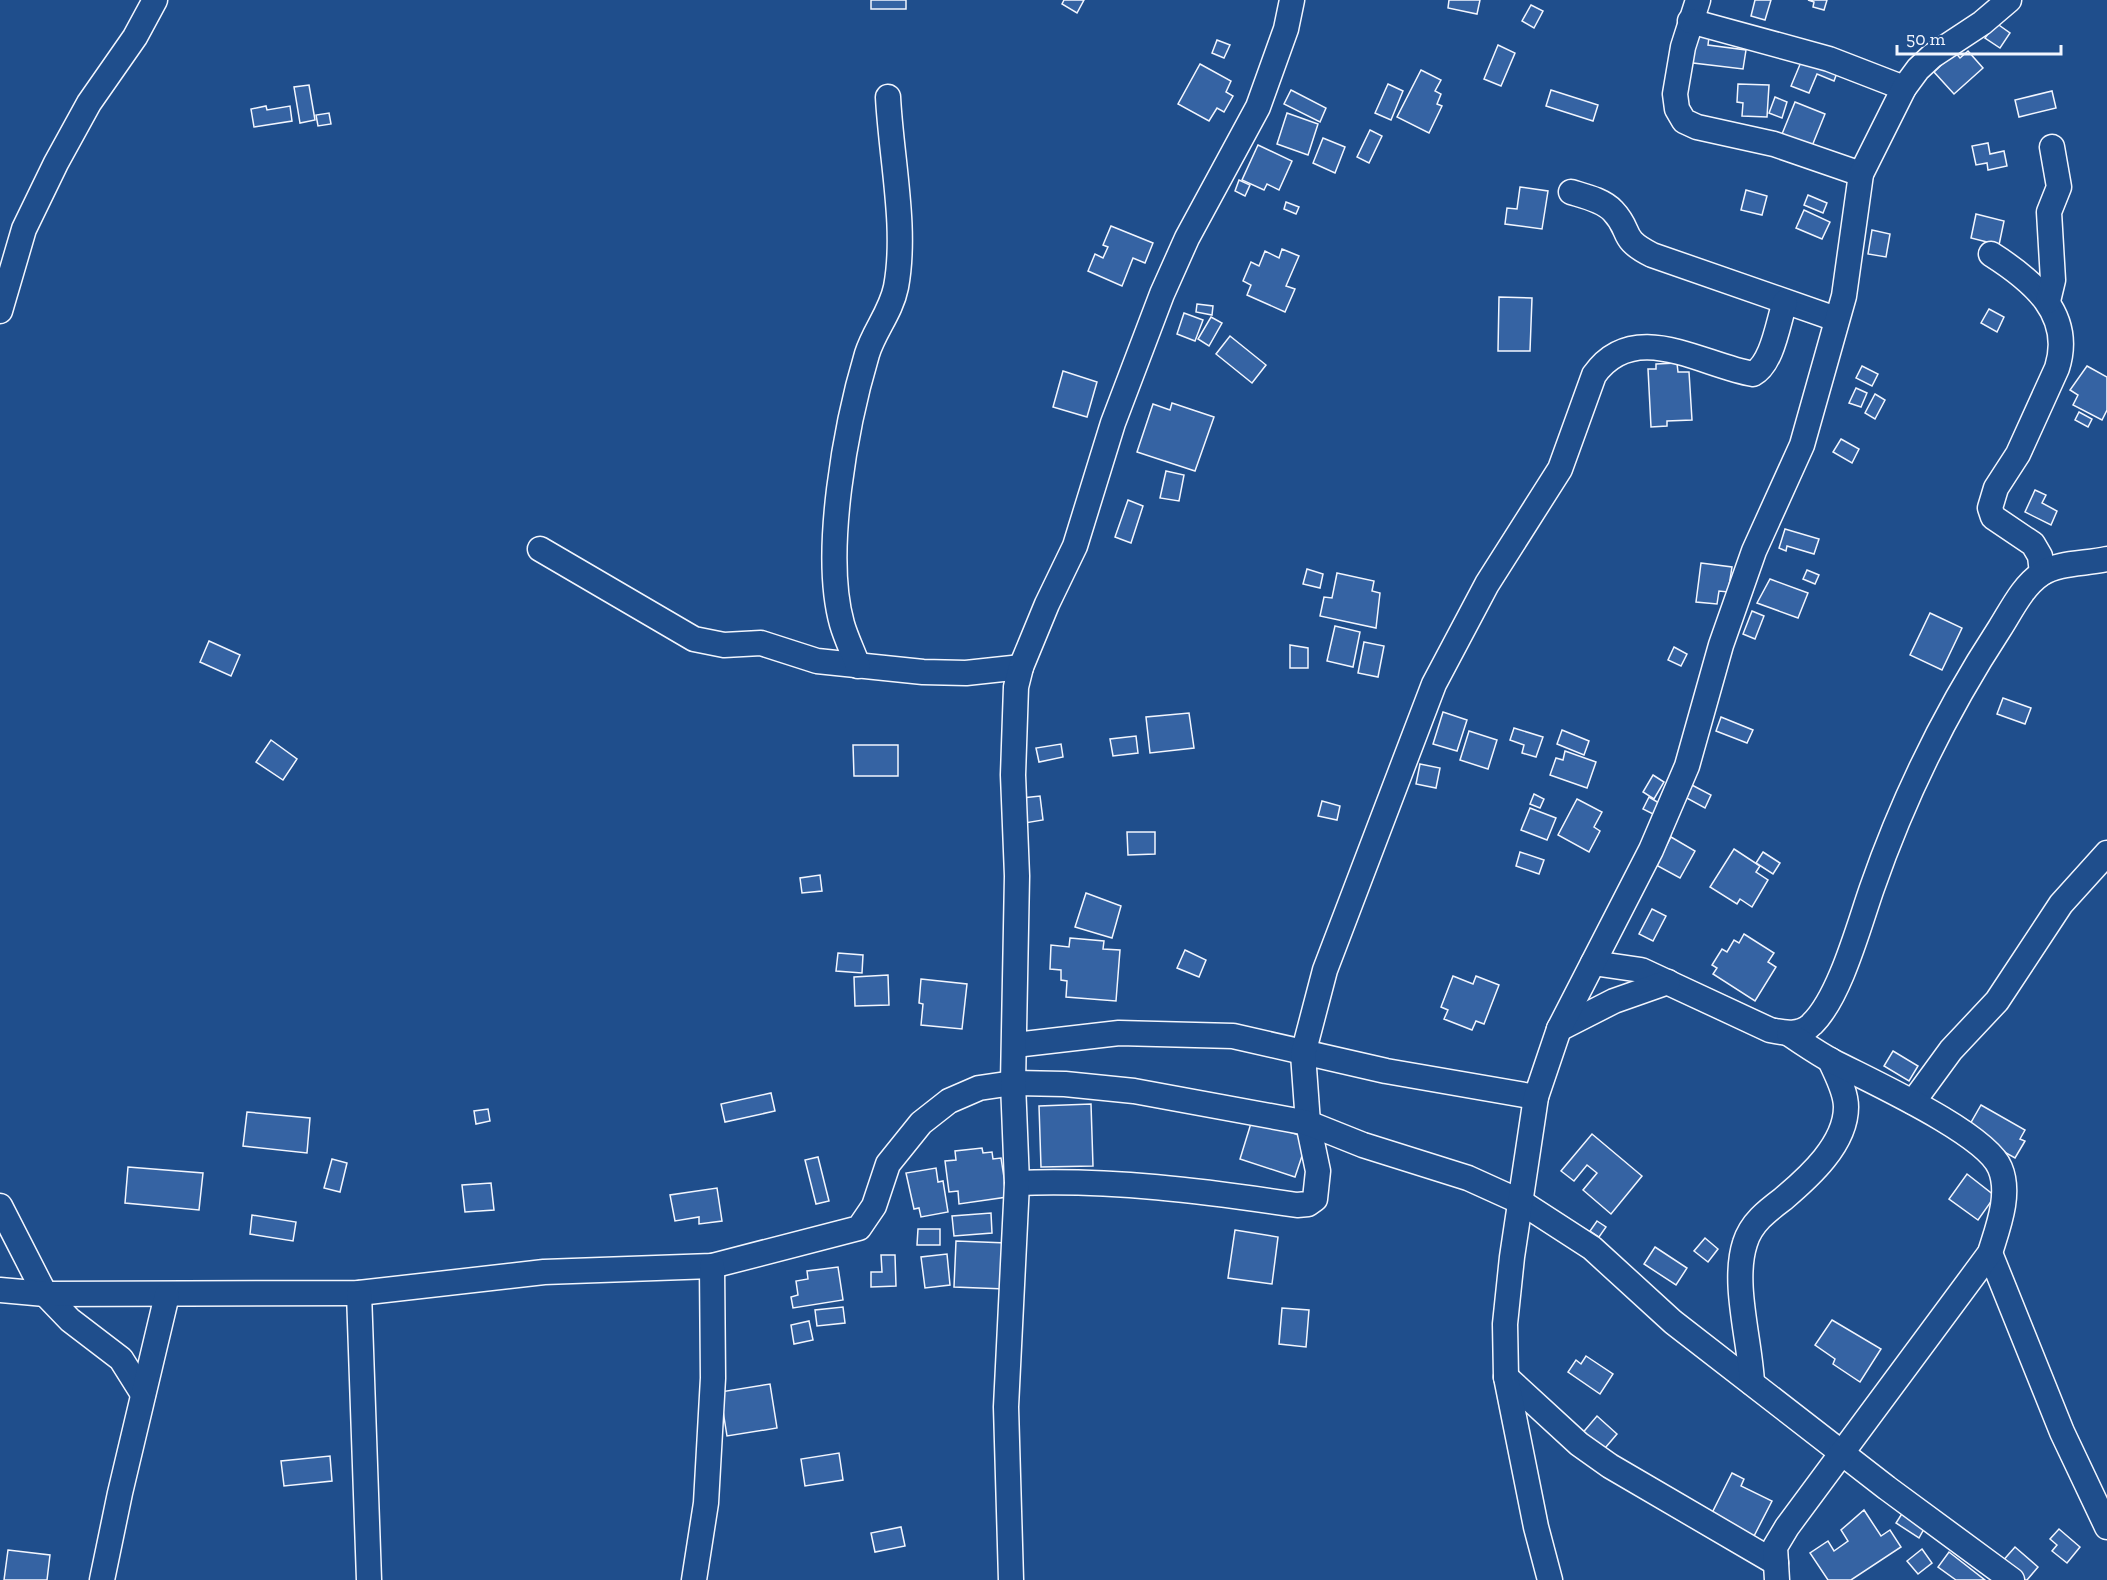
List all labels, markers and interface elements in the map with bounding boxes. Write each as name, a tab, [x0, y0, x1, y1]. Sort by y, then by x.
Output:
scale bar	[1897, 18, 2060, 56]
text: 50 m	[1906, 28, 1946, 50]

